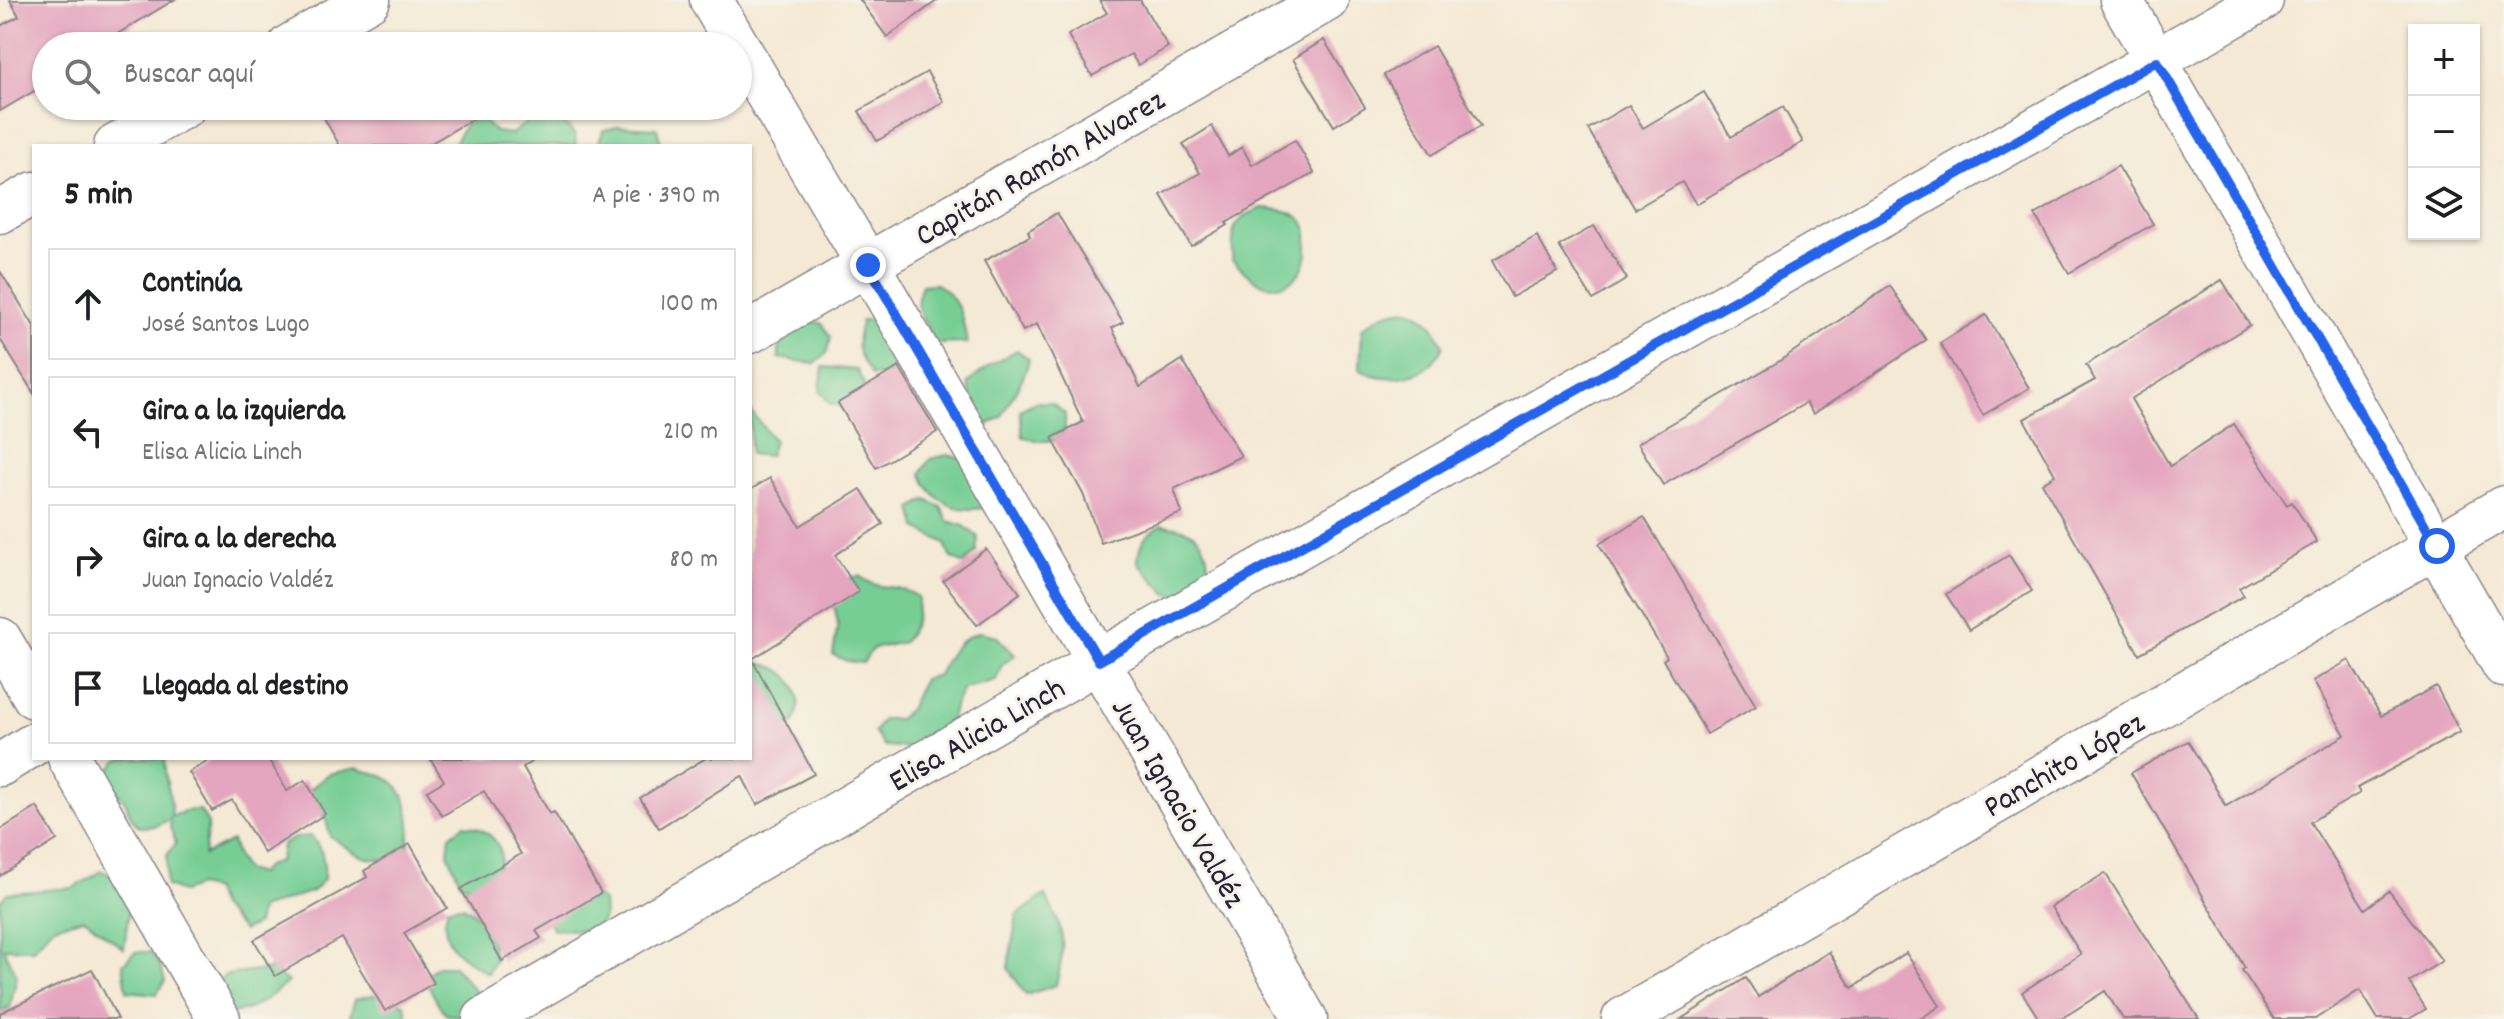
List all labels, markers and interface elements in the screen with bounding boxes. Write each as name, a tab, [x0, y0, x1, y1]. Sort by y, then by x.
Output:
map controls	[2408, 24, 2480, 240]
button: +	[2408, 24, 2480, 96]
search box	[32, 32, 752, 120]
icon: search	[60, 54, 104, 98]
text: Buscar aquí	[124, 55, 254, 98]
street label: Capitán Ramón Alvarez	[908, 80, 1175, 261]
button: −	[2408, 96, 2480, 168]
button: layers	[2408, 168, 2480, 240]
text: 5 min	[64, 172, 133, 221]
text: A pie · 390 m	[592, 178, 720, 215]
route end	[850, 247, 886, 283]
text: Continúa	[142, 264, 241, 307]
icon: ahead	[66, 282, 110, 326]
text: 100 m	[660, 286, 718, 323]
text: José Santos Lugo	[142, 307, 310, 344]
text: Gira a la izquierda	[142, 392, 345, 435]
icon: left	[66, 410, 110, 454]
text: 210 m	[663, 414, 718, 451]
text: Elisa Alicia Linch	[142, 435, 302, 472]
text: Gira a la derecha	[142, 520, 335, 563]
route start	[2419, 528, 2455, 564]
icon: right	[66, 538, 110, 582]
text: 80 m	[670, 542, 718, 579]
text: Juan Ignacio Valdéz	[142, 563, 333, 600]
icon: arrive	[66, 666, 110, 710]
text: Llegada al destino	[142, 667, 349, 710]
street label: Elisa Alicia Linch	[882, 668, 1075, 807]
street label: Juan Ignacio Valdéz	[1097, 691, 1254, 918]
street label: Panchito López	[1976, 703, 2155, 832]

